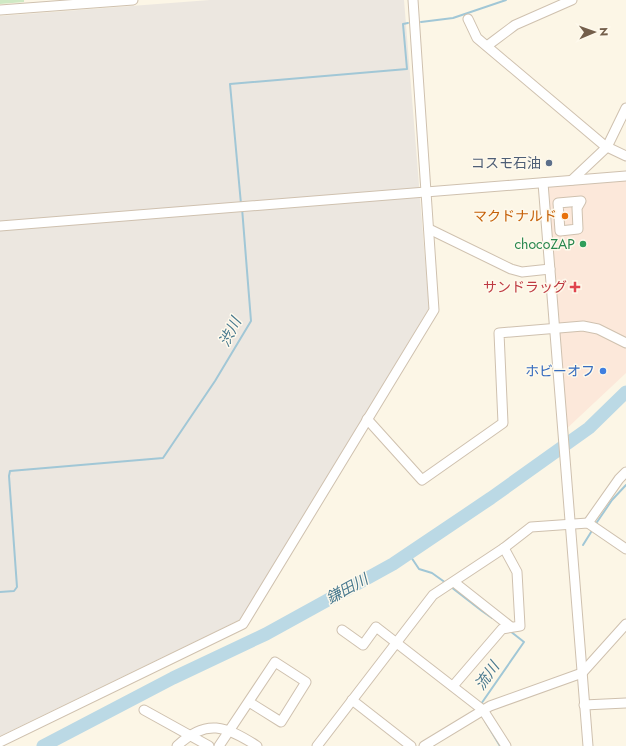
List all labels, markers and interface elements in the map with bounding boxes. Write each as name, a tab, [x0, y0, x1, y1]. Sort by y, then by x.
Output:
north arrow	[574, 12, 614, 52]
text: N	[596, 27, 612, 36]
place label: コスモ石油	[471, 153, 541, 173]
marker: コスモ石油	[544, 158, 554, 168]
place label: マクドナルド	[473, 206, 557, 226]
marker: マクドナルド	[560, 211, 570, 221]
place label: chocoZAP	[514, 234, 575, 254]
marker: chocoZAP	[578, 239, 588, 249]
place label: サンドラッグ	[483, 277, 567, 297]
marker: サンドラッグ	[570, 282, 580, 292]
water label: 渋川	[213, 312, 248, 350]
place label: ホビーオフ	[525, 361, 595, 381]
marker: ホビーオフ	[598, 366, 608, 376]
water label: 鎌田川	[322, 568, 374, 610]
water label: 流川	[469, 656, 506, 695]

